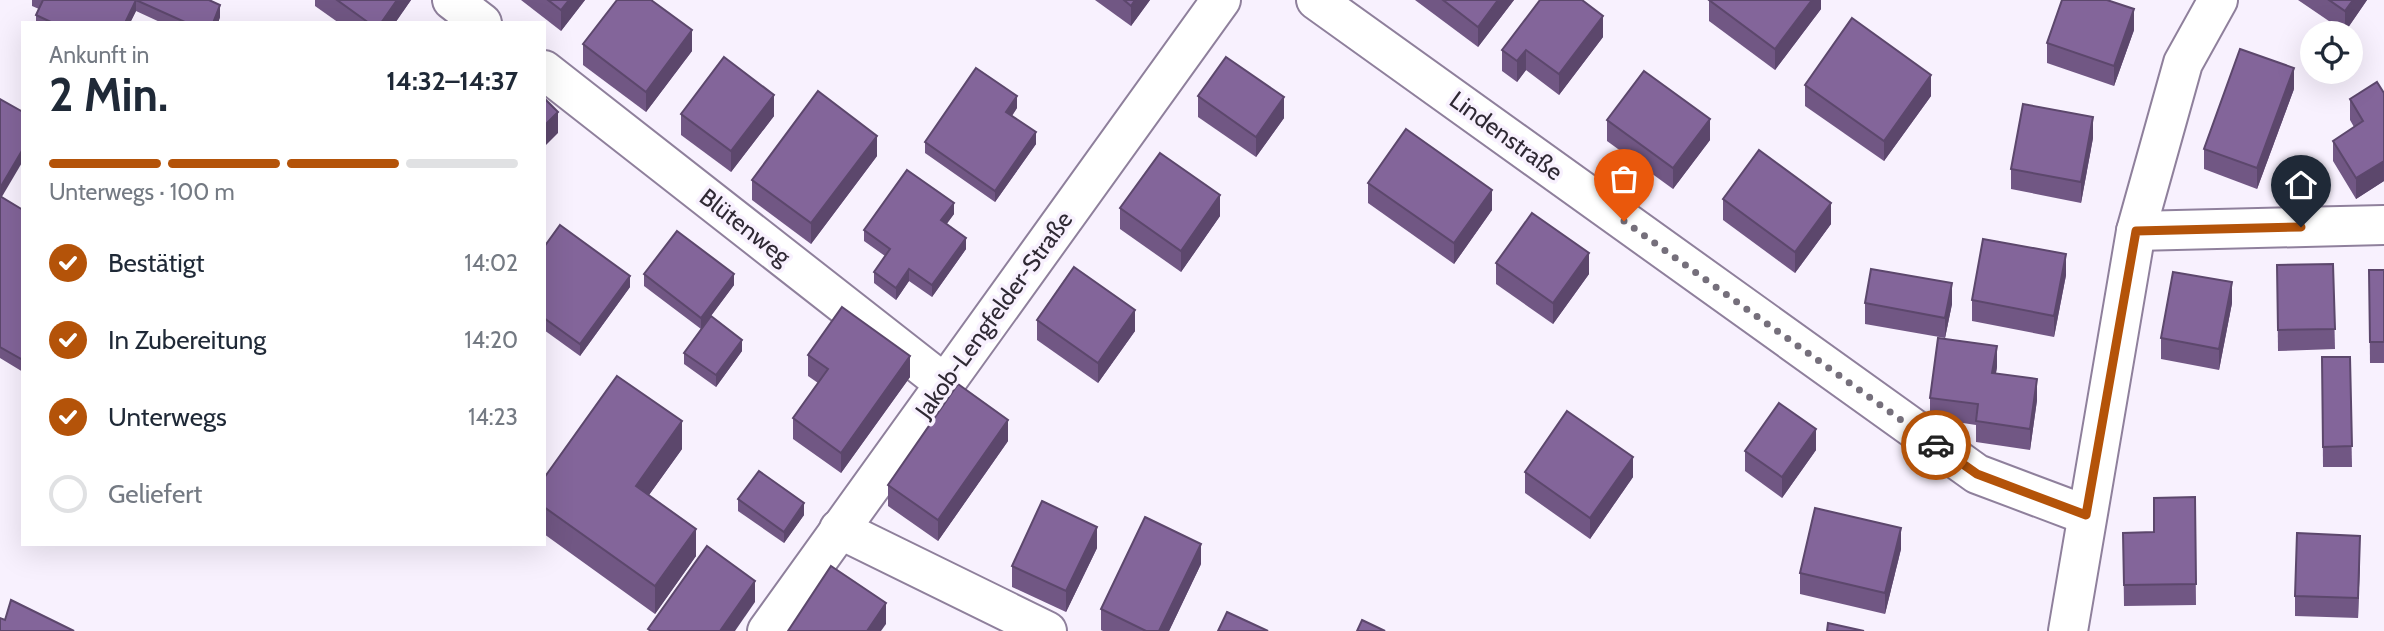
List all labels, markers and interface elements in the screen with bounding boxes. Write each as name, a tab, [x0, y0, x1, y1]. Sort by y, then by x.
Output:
map controls	[2300, 21, 2363, 84]
button: locate	[2300, 21, 2363, 84]
text: Ankunft in	[49, 41, 149, 69]
text: 14:32–14:37	[386, 65, 518, 97]
text: 2 Min.	[49, 67, 168, 123]
street label: Lindenstraße	[1444, 85, 1568, 186]
pin	[1594, 149, 1654, 221]
pin	[2271, 155, 2331, 227]
icon: bag	[1605, 160, 1643, 198]
icon: home	[2282, 166, 2320, 204]
text: Unterwegs · 100 m	[49, 178, 235, 206]
street label: Blütenweg	[694, 182, 797, 272]
street label: Jakob-Lengfelder-Straße	[908, 206, 1078, 425]
icon: check	[49, 244, 87, 282]
text: Bestätigt	[108, 247, 205, 279]
text: 14:02	[464, 249, 518, 277]
icon: check	[49, 321, 87, 359]
text: In Zubereitung	[108, 324, 266, 356]
text: 14:20	[464, 326, 518, 354]
icon: check	[49, 398, 87, 436]
text: Unterwegs	[108, 401, 227, 433]
text: 14:23	[468, 403, 518, 431]
courier	[1901, 410, 1971, 480]
icon: car	[1917, 426, 1955, 464]
text: Geliefert	[108, 478, 202, 510]

